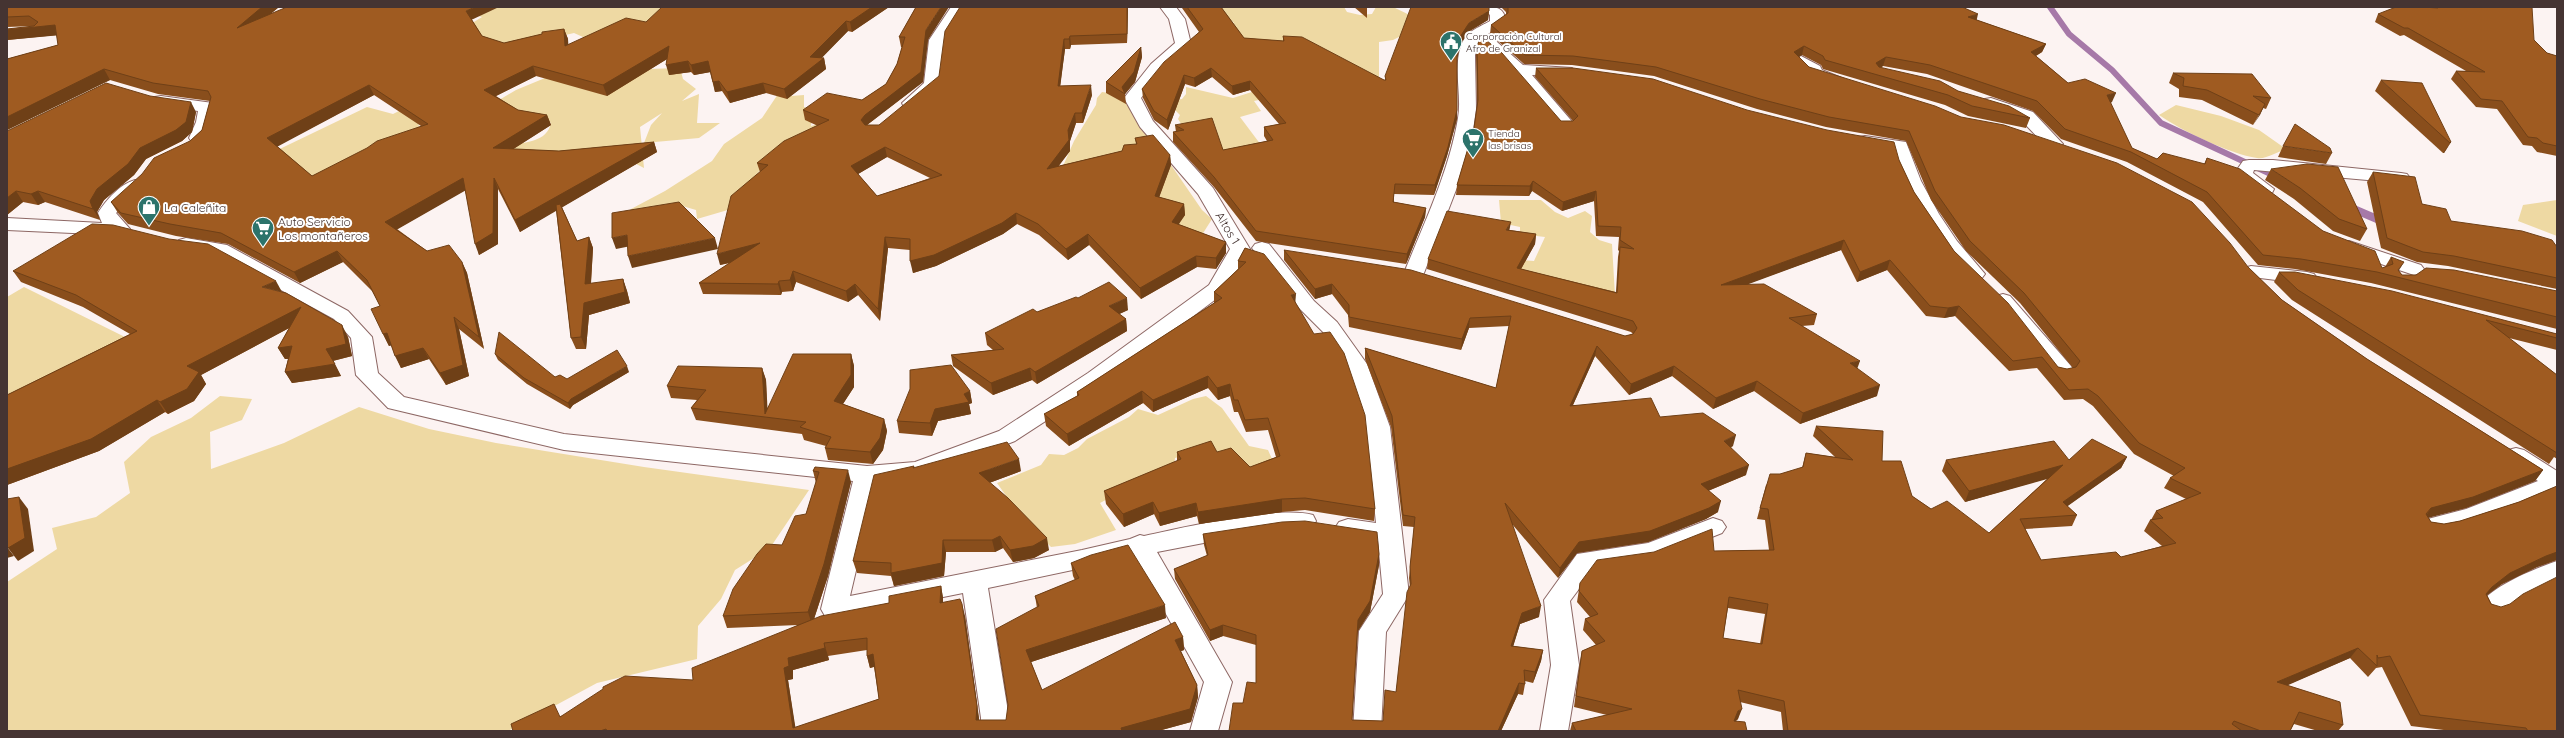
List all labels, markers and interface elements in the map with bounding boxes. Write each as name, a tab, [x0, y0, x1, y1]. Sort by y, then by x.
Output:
public building icon: Corporación Cultural Afro de Granizal	[1438, 29, 1464, 62]
place label: Corporación Cultural Afro de Granizal	[1466, 30, 1562, 55]
supermarket icon: Tienda las brisas	[1460, 126, 1486, 159]
place label: Tienda las brisas	[1488, 127, 1532, 152]
shop icon: La Caleñita	[136, 194, 162, 227]
place label: La Caleñita	[164, 200, 226, 215]
street label: Altos 1	[1213, 209, 1243, 247]
place label: Auto Servicio Los montañeros	[278, 214, 368, 243]
supermarket icon: Auto Servicio Los montañeros	[250, 215, 276, 248]

